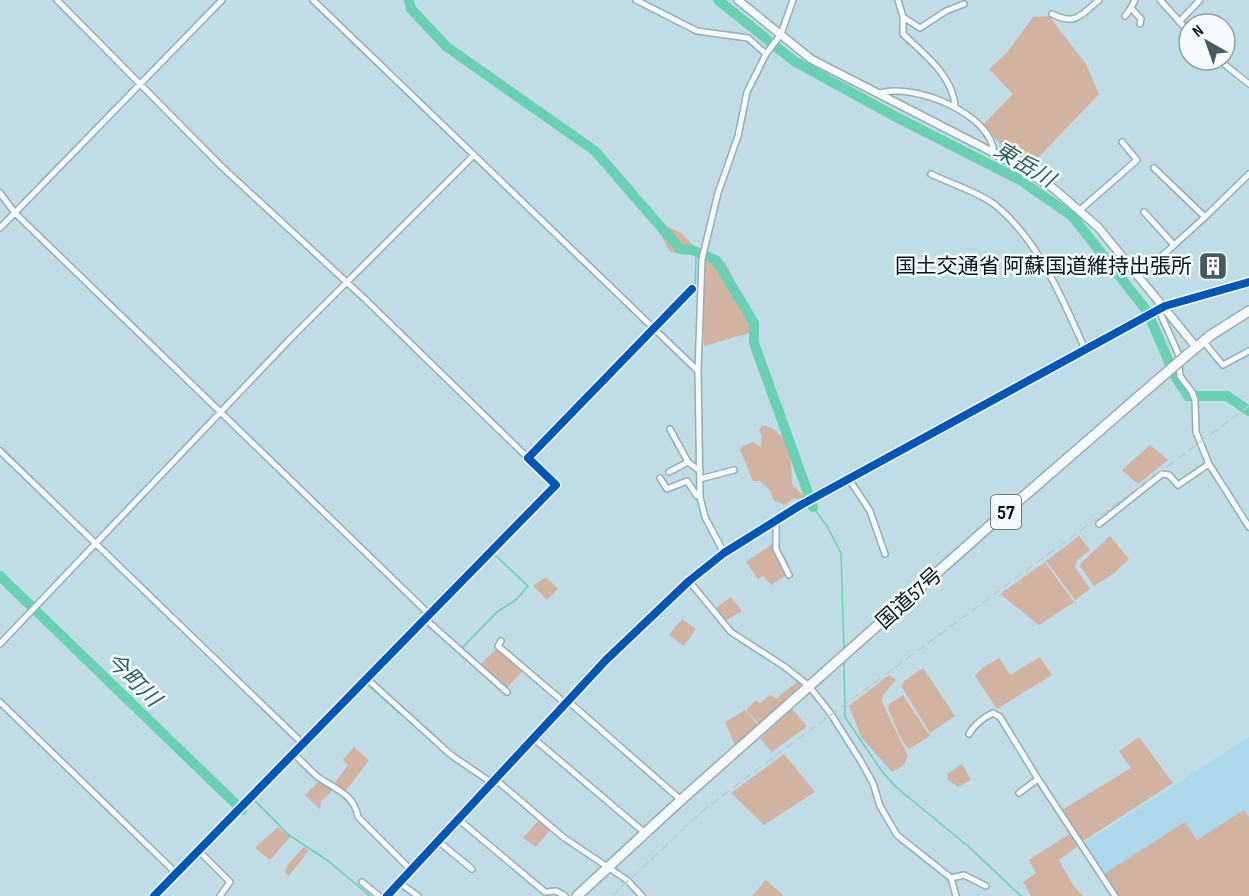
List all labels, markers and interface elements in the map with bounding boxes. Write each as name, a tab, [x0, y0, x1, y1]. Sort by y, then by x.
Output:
north arrow	[1177, 12, 1237, 72]
text: N	[1189, 22, 1208, 42]
water label: 東岳川	[989, 137, 1061, 195]
building icon: 国土交通省 阿蘇国道維持出張所	[1197, 250, 1229, 282]
place label: 国土交通省 阿蘇国道維持出張所	[895, 254, 1192, 279]
road number: 57	[991, 495, 1021, 529]
street label: 国道57号	[871, 562, 947, 634]
water label: 今町川	[100, 647, 168, 714]

